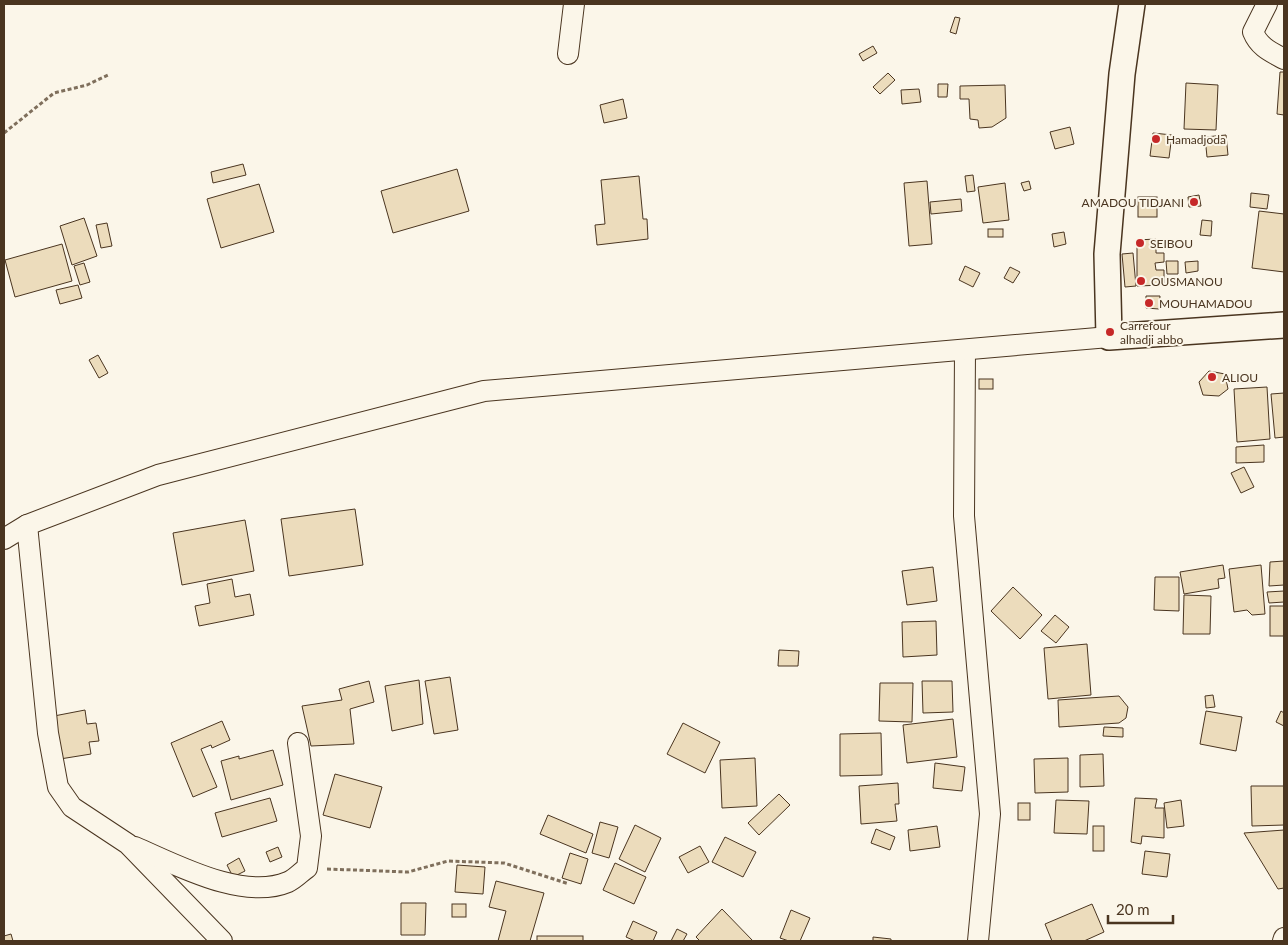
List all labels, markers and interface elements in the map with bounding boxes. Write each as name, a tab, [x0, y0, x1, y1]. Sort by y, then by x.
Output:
place label: Hamadjoda	[1166, 132, 1226, 147]
marker: Hamadjoda	[1150, 133, 1162, 145]
place label: AMADOU TIDJANI	[1082, 195, 1184, 210]
marker: AMADOU TIDJANI	[1188, 196, 1200, 208]
place label: SEIBOU	[1150, 236, 1193, 251]
marker: SEIBOU	[1134, 237, 1146, 249]
place label: OUSMANOU	[1151, 274, 1223, 289]
marker: OUSMANOU	[1135, 275, 1147, 287]
place label: MOUHAMADOU	[1159, 296, 1253, 311]
marker: MOUHAMADOU	[1143, 297, 1155, 309]
place label: Carrefour alhadji abbo	[1120, 318, 1183, 347]
marker: Carrefour alhadji abbo	[1104, 326, 1116, 338]
place label: ALIOU	[1222, 370, 1258, 385]
marker: ALIOU	[1206, 371, 1218, 383]
scale bar	[1108, 892, 1173, 924]
text: 20 m	[1116, 900, 1150, 918]

